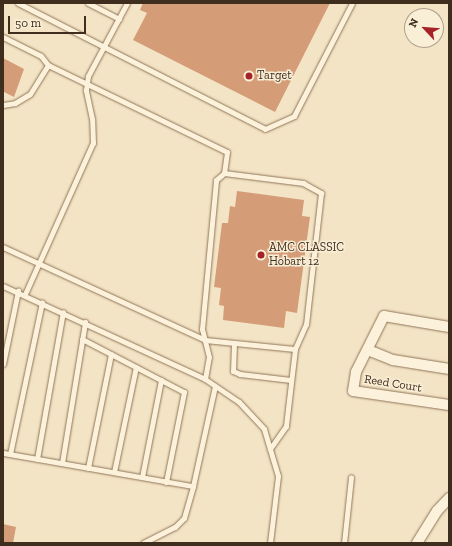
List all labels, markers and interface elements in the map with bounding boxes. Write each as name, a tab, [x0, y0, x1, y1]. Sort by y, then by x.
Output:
scale bar	[10, 8, 88, 34]
north arrow	[404, 8, 444, 48]
text: 50 m	[15, 16, 41, 30]
text: N	[406, 16, 421, 30]
place label: Target	[257, 69, 292, 83]
marker: Target	[244, 71, 254, 81]
place label: AMC CLASSIC Hobart 12	[269, 241, 344, 269]
marker: AMC CLASSIC Hobart 12	[256, 250, 266, 260]
street label: Reed Court	[363, 372, 423, 396]

